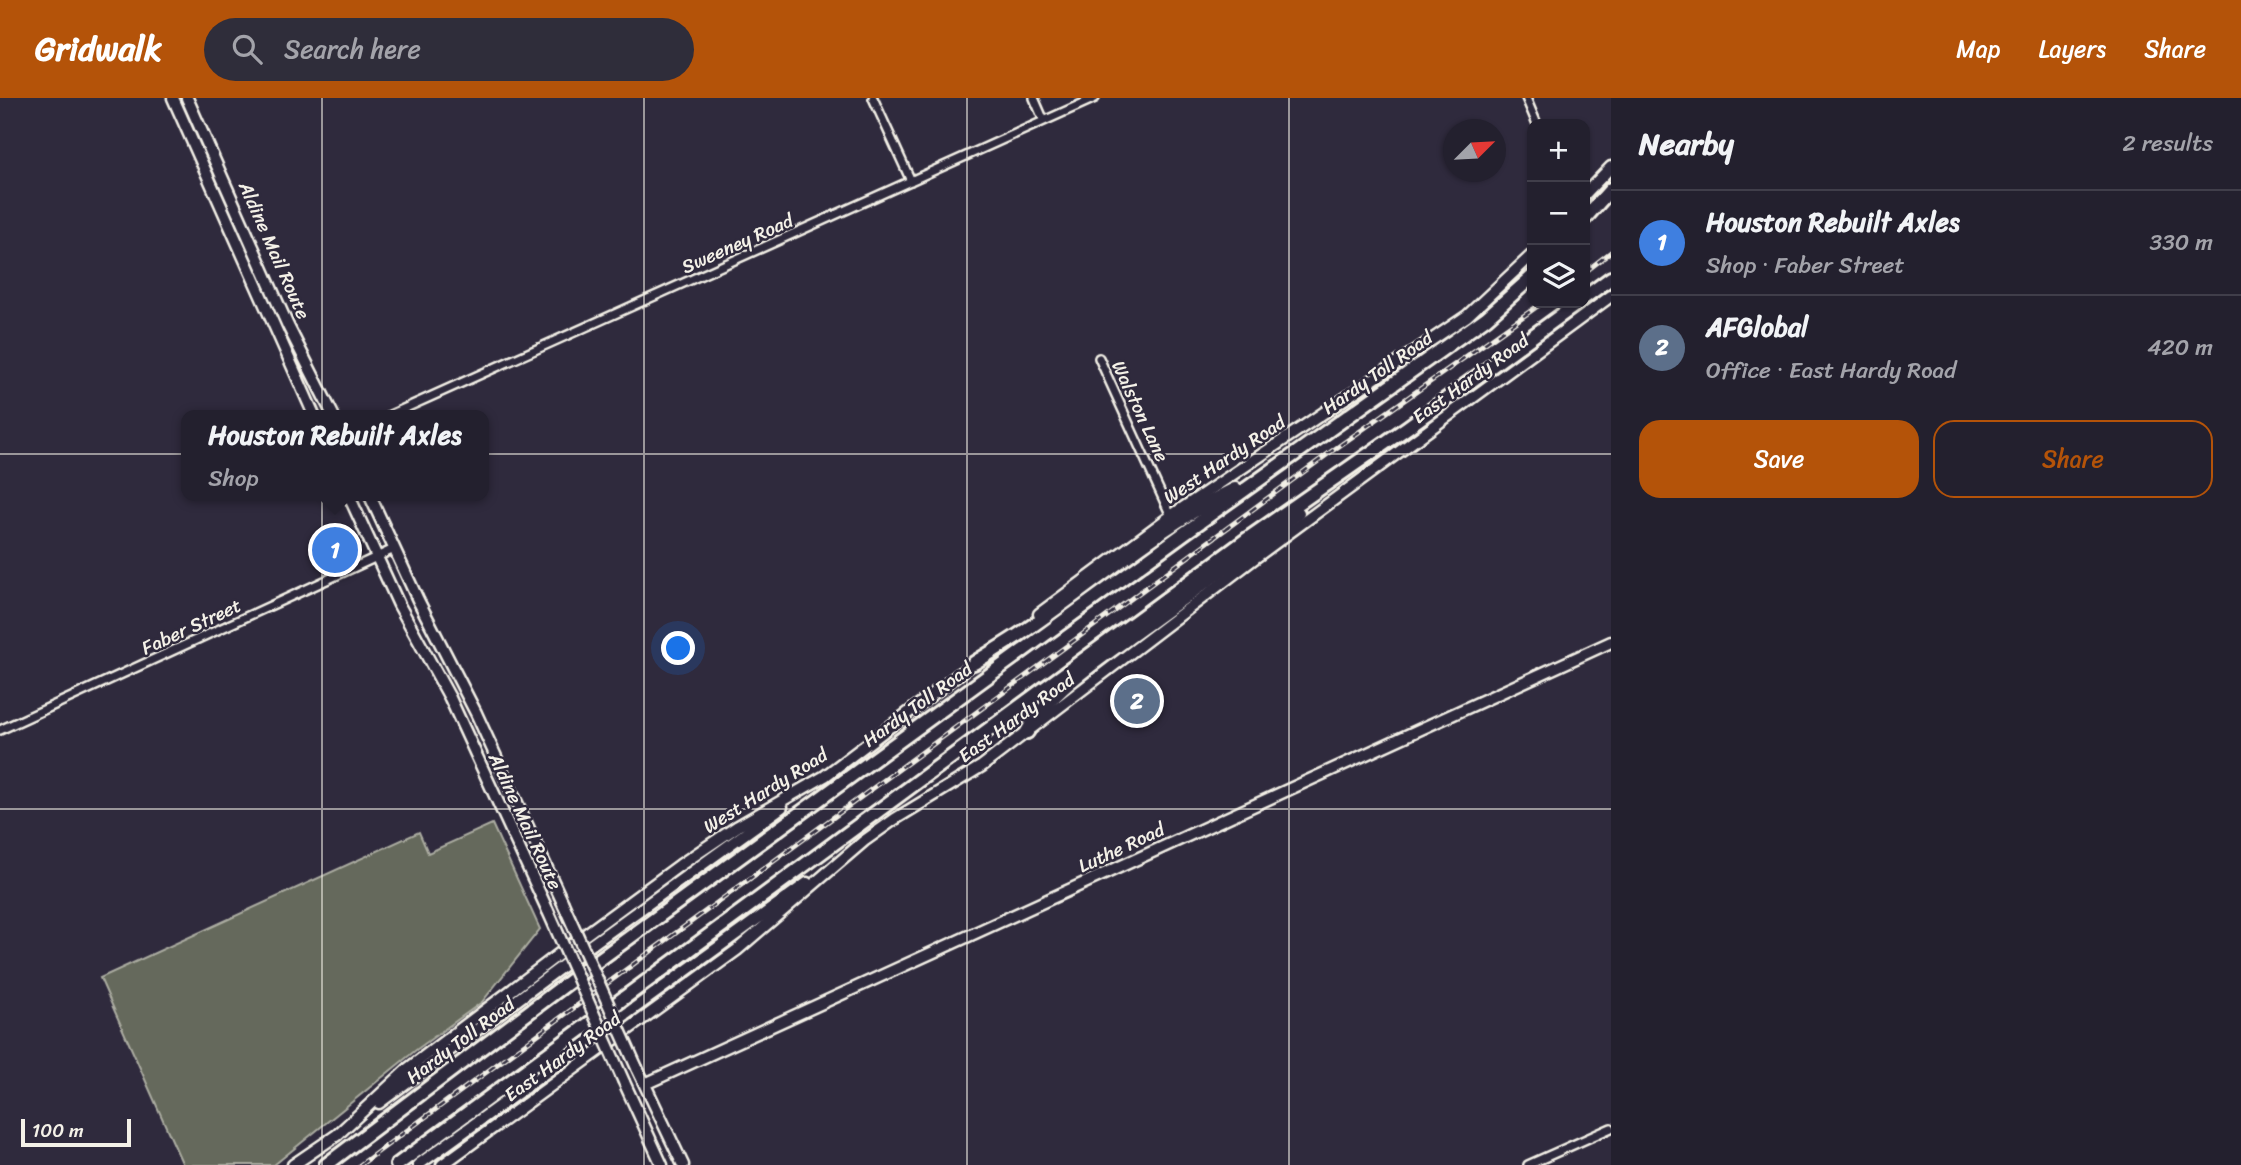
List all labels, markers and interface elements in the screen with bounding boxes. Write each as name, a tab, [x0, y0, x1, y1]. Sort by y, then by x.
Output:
search box	[204, 18, 694, 81]
text: Gridwalk	[35, 20, 162, 78]
text: Search here	[284, 26, 421, 72]
text: Map	[1956, 28, 2001, 70]
text: Layers	[2039, 28, 2106, 70]
text: Share	[2144, 28, 2206, 70]
icon: search	[228, 30, 266, 68]
text: Nearby	[1639, 117, 1734, 171]
north arrow	[1443, 119, 1506, 182]
map controls	[1527, 119, 1590, 308]
button: +	[1527, 119, 1590, 182]
text: 2 results	[2122, 123, 2213, 164]
street label: Aldine Mail Route	[229, 175, 320, 325]
button: −	[1527, 182, 1590, 245]
text: Houston Rebuilt Axles	[1706, 199, 1960, 245]
street label: Sweeney Road	[676, 203, 800, 283]
text: 1	[1657, 222, 1667, 263]
text: 330 m	[2150, 222, 2213, 263]
button: layers	[1527, 245, 1590, 308]
text: Shop · Faber Street	[1706, 245, 1905, 286]
text: AFGlobal	[1706, 304, 1808, 350]
street label: Hardy Toll Road	[1315, 321, 1441, 423]
street label: East Hardy Road	[1405, 323, 1537, 432]
text: 2	[1655, 327, 1669, 368]
text: 420 m	[2147, 327, 2213, 368]
text: Office · East Hardy Road	[1706, 350, 1956, 391]
street label: Walston Lane	[1103, 355, 1179, 468]
street label: West Hardy Road	[1156, 405, 1294, 513]
popup	[181, 410, 489, 501]
text: Houston Rebuilt Axles	[208, 412, 462, 458]
button: Save	[1639, 420, 1919, 498]
button: Share	[1933, 420, 2213, 498]
text: Shop	[208, 458, 259, 499]
pin: 1	[312, 524, 358, 576]
street label: Faber Street	[136, 589, 247, 664]
your location	[661, 631, 695, 665]
street label: Hardy Toll Road	[855, 652, 981, 756]
street label: East Hardy Road	[951, 662, 1083, 771]
pin: 2	[1114, 675, 1160, 727]
street label: West Hardy Road	[696, 738, 836, 842]
street label: Aldine Mail Route	[479, 746, 572, 896]
street label: Luthe Road	[1072, 812, 1172, 882]
street label: Hardy Toll Road	[399, 987, 524, 1093]
street label: East Hardy Road	[497, 1001, 629, 1110]
text: 100 m	[32, 1114, 84, 1147]
scale bar	[21, 1116, 131, 1148]

